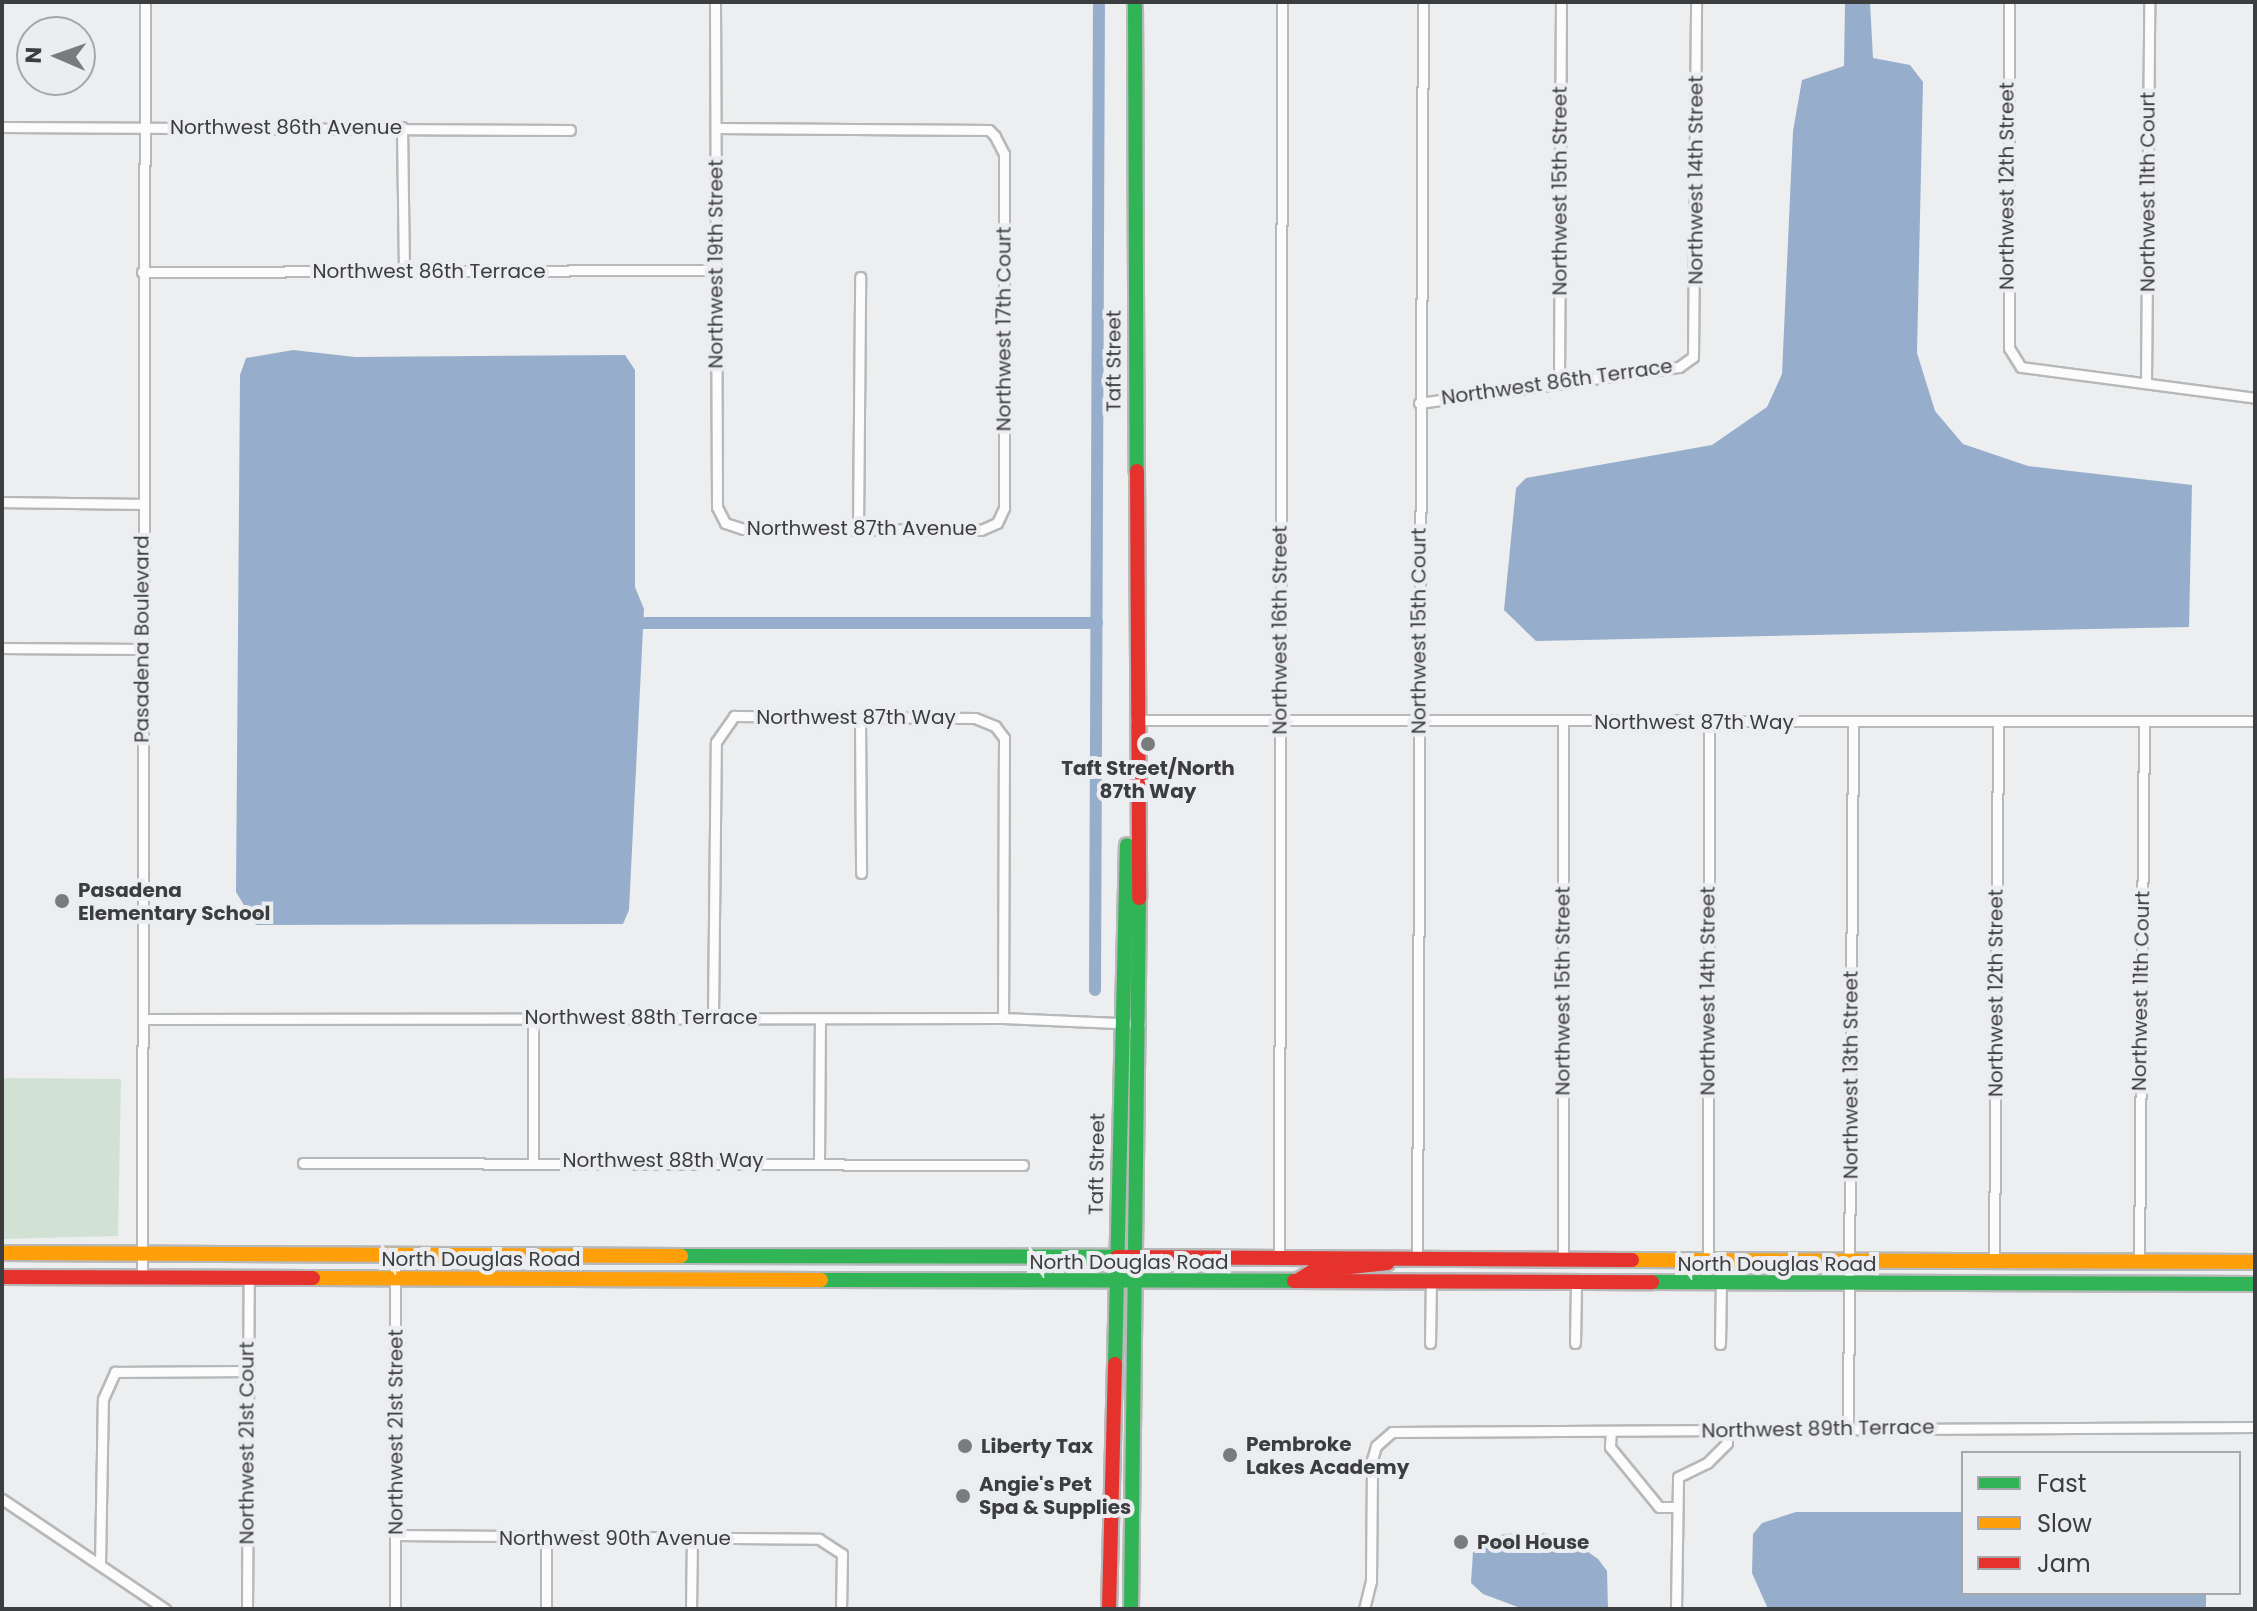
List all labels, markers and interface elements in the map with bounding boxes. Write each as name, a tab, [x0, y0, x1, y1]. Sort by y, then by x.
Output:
north arrow	[16, 16, 96, 96]
text: N	[18, 46, 49, 64]
street label: Northwest 14th Street	[1684, 75, 1708, 285]
street label: Northwest 12th Street	[1995, 82, 2019, 290]
street label: Northwest 15th Street	[1548, 86, 1572, 296]
street label: Northwest 11th Court	[2136, 92, 2160, 292]
street label: Northwest 86th Avenue	[170, 115, 402, 139]
street label: Northwest 19th Street	[704, 159, 728, 369]
street label: Northwest 17th Court	[992, 227, 1016, 431]
street label: Northwest 86th Terrace	[312, 259, 546, 283]
street label: Taft Street	[1102, 310, 1126, 412]
street label: Northwest 86th Terrace	[1440, 354, 1674, 410]
street label: Northwest 87th Avenue	[747, 516, 977, 540]
street label: Northwest 16th Street	[1268, 525, 1292, 735]
street label: Northwest 15th Court	[1407, 528, 1431, 734]
street label: Pasadena Boulevard	[130, 535, 154, 743]
street label: Northwest 87th Way	[756, 705, 956, 729]
street label: Northwest 87th Way	[1594, 710, 1794, 734]
marker: Taft Street/North 87th Way	[1139, 735, 1157, 753]
place label: Taft Street/North 87th Way	[1061, 756, 1235, 803]
place label: Pasadena Elementary School	[78, 878, 270, 925]
street label: Northwest 15th Street	[1551, 886, 1575, 1096]
street label: Northwest 14th Street	[1696, 886, 1720, 1096]
street label: Northwest 12th Street	[1984, 889, 2008, 1097]
street label: Northwest 11th Court	[2127, 891, 2155, 1091]
marker: Pasadena Elementary School	[53, 892, 71, 910]
street label: Northwest 13th Street	[1839, 971, 1863, 1179]
street label: Northwest 88th Terrace	[524, 1005, 758, 1029]
street label: Taft Street	[1084, 1113, 1110, 1215]
street label: Northwest 88th Way	[562, 1148, 764, 1172]
street label: North Douglas Road	[381, 1247, 581, 1271]
street label: North Douglas Road	[1029, 1250, 1229, 1274]
street label: North Douglas Road	[1677, 1252, 1877, 1276]
street label: Northwest 21st Street	[384, 1329, 408, 1535]
street label: Northwest 21st Court	[235, 1342, 259, 1544]
street label: Northwest 89th Terrace	[1701, 1415, 1935, 1443]
place label: Pembroke Lakes Academy	[1246, 1432, 1409, 1479]
place label: Liberty Tax	[981, 1434, 1093, 1458]
marker: Liberty Tax	[956, 1437, 974, 1455]
marker: Pembroke Lakes Academy	[1221, 1446, 1239, 1464]
legend	[1961, 1451, 2241, 1595]
text: Fast	[2037, 1467, 2087, 1500]
place label: Angie's Pet Spa & Supplies	[979, 1472, 1131, 1519]
marker: Angie's Pet Spa & Supplies	[954, 1487, 972, 1505]
text: Slow	[2037, 1507, 2092, 1540]
street label: Northwest 90th Avenue	[499, 1526, 731, 1550]
place label: Pool House	[1477, 1530, 1589, 1554]
marker: Pool House	[1452, 1533, 1470, 1551]
text: Jam	[2037, 1547, 2091, 1580]

